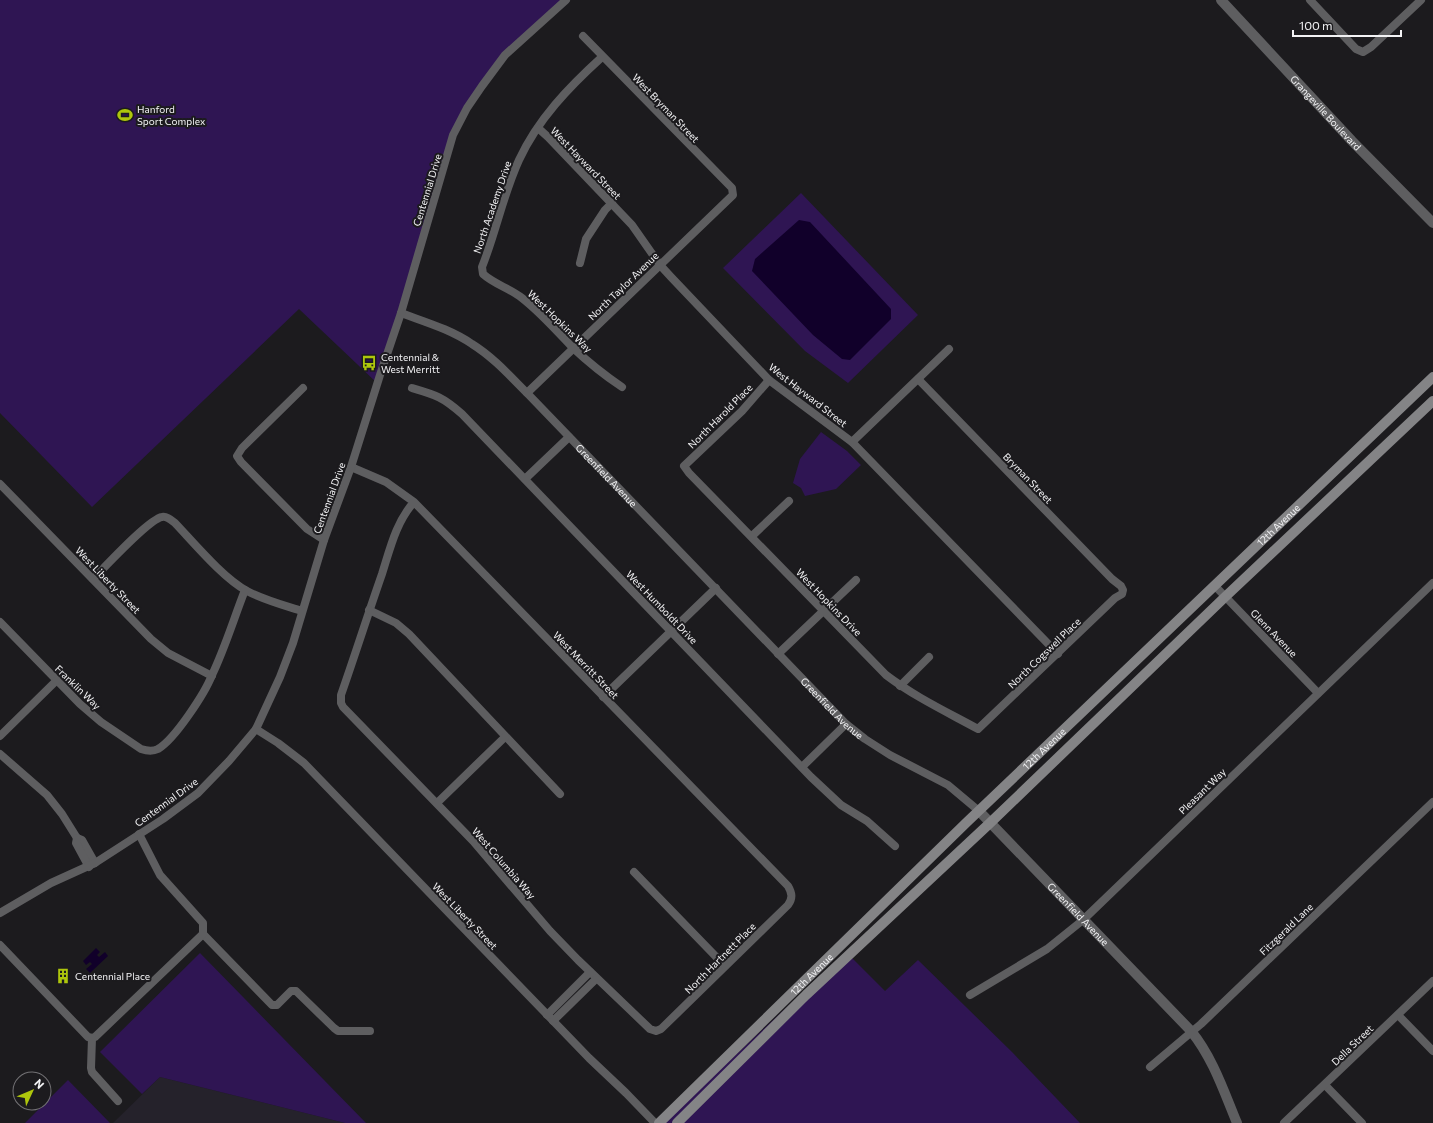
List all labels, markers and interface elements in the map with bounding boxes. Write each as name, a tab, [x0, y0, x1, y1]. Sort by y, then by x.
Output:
scale bar	[1293, 12, 1401, 38]
text: 100 m	[1299, 18, 1333, 32]
street label: West Bryman Street	[630, 71, 702, 145]
street label: Grangeville Boulevard	[1288, 73, 1364, 153]
place label: Hanford Sport Complex	[137, 103, 206, 127]
sports icon: Hanford Sport Complex	[116, 106, 134, 124]
street label: West Hayward Street	[548, 124, 624, 202]
street label: Centennial Drive	[410, 152, 444, 228]
street label: North Academy Drive	[471, 159, 513, 255]
street label: North Taylor Avenue	[585, 249, 661, 323]
street label: West Hopkins Way	[525, 287, 595, 355]
place label: Centennial & West Merritt	[381, 351, 440, 375]
bus stop icon: Centennial & West Merritt	[360, 354, 378, 372]
street label: West Hayward Street	[766, 361, 850, 429]
street label: North Harold Place	[685, 381, 755, 451]
street label: Greenfield Avenue	[573, 441, 640, 509]
street label: Bryman Street	[1001, 450, 1055, 506]
street label: Centennial Drive	[311, 461, 347, 535]
street label: 12th Avenue	[1254, 501, 1302, 548]
street label: West Liberty Street	[73, 544, 143, 616]
street label: West Hopkins Drive	[794, 566, 864, 638]
street label: West Humboldt Drive	[624, 568, 700, 646]
street label: Glenn Avenue	[1248, 607, 1300, 659]
street label: North Cogswell Place	[1005, 615, 1083, 691]
street label: West Merritt Street	[551, 629, 621, 701]
street label: Franklin Way	[53, 662, 103, 712]
street label: Greenfield Avenue	[798, 675, 866, 741]
street label: 12th Avenue	[1020, 725, 1068, 772]
street label: Pleasant Way	[1176, 766, 1228, 816]
street label: Centennial Drive	[132, 775, 200, 829]
street label: West Columbia Way	[470, 825, 538, 901]
street label: West Liberty Street	[430, 880, 500, 952]
street label: Greenfield Avenue	[1045, 880, 1111, 948]
street label: Fitzgerald Lane	[1257, 901, 1315, 957]
street label: North Hartnett Place	[682, 920, 758, 996]
street label: 12th Avenue	[787, 951, 835, 998]
building icon: Centennial Place	[54, 967, 72, 985]
place label: Centennial Place	[75, 970, 150, 982]
street label: Della Street	[1329, 1022, 1375, 1068]
north arrow	[12, 1071, 52, 1111]
text: N	[32, 1076, 47, 1091]

